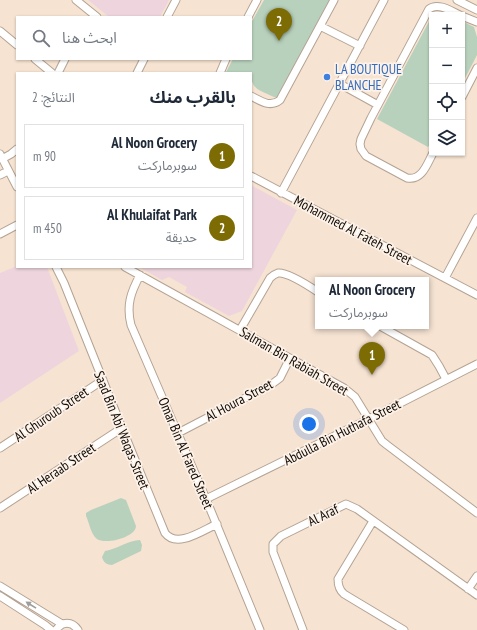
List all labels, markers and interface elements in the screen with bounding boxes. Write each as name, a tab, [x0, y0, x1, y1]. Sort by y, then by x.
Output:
pin: 2	[266, 8, 292, 41]
map controls	[429, 12, 465, 156]
button: +	[429, 12, 465, 48]
search box	[16, 16, 252, 60]
icon: search	[30, 27, 52, 49]
text: ابحث هنا	[62, 28, 117, 47]
button: −	[429, 48, 465, 84]
place label: LA BOUTIQUE BLANCHE	[335, 60, 402, 94]
marker: LA BOUTIQUE BLANCHE	[322, 72, 332, 82]
button: locate	[429, 84, 465, 120]
text: بالقرب منك	[150, 86, 236, 108]
text: النتائج: 2	[32, 89, 75, 106]
button: layers	[429, 120, 465, 156]
text: Al Noon Grocery	[111, 133, 197, 152]
text: 90 m	[33, 148, 56, 165]
text: 1	[219, 148, 225, 165]
text: سوبرماركت	[138, 157, 197, 174]
street label: Mohammed Al Fateh Street	[291, 191, 415, 269]
text: Al Khulaifat Park	[107, 205, 197, 224]
text: 450 m	[33, 220, 62, 237]
text: 2	[219, 220, 225, 237]
text: حديقة	[166, 229, 197, 246]
popup	[315, 277, 429, 329]
text: Al Noon Grocery	[329, 280, 415, 299]
text: سوبرماركت	[329, 304, 388, 321]
street label: Salman Bin Rabiah Street	[236, 323, 352, 400]
pin: 1	[359, 342, 385, 375]
street label: Saad Bin Abi Waqas Street	[90, 368, 154, 492]
street label: Al Houra Street	[202, 375, 276, 425]
street label: Al Ghuroub Street	[10, 382, 92, 445]
street label: Omar Bin Al Fared Street	[154, 395, 218, 512]
street label: Abdulla Bin Huthafa Street	[280, 395, 404, 469]
your location	[299, 414, 319, 434]
street label: Al Heraab Street	[23, 438, 99, 498]
street label: Al Araf	[305, 500, 342, 530]
one-way arrow	[26, 601, 36, 609]

